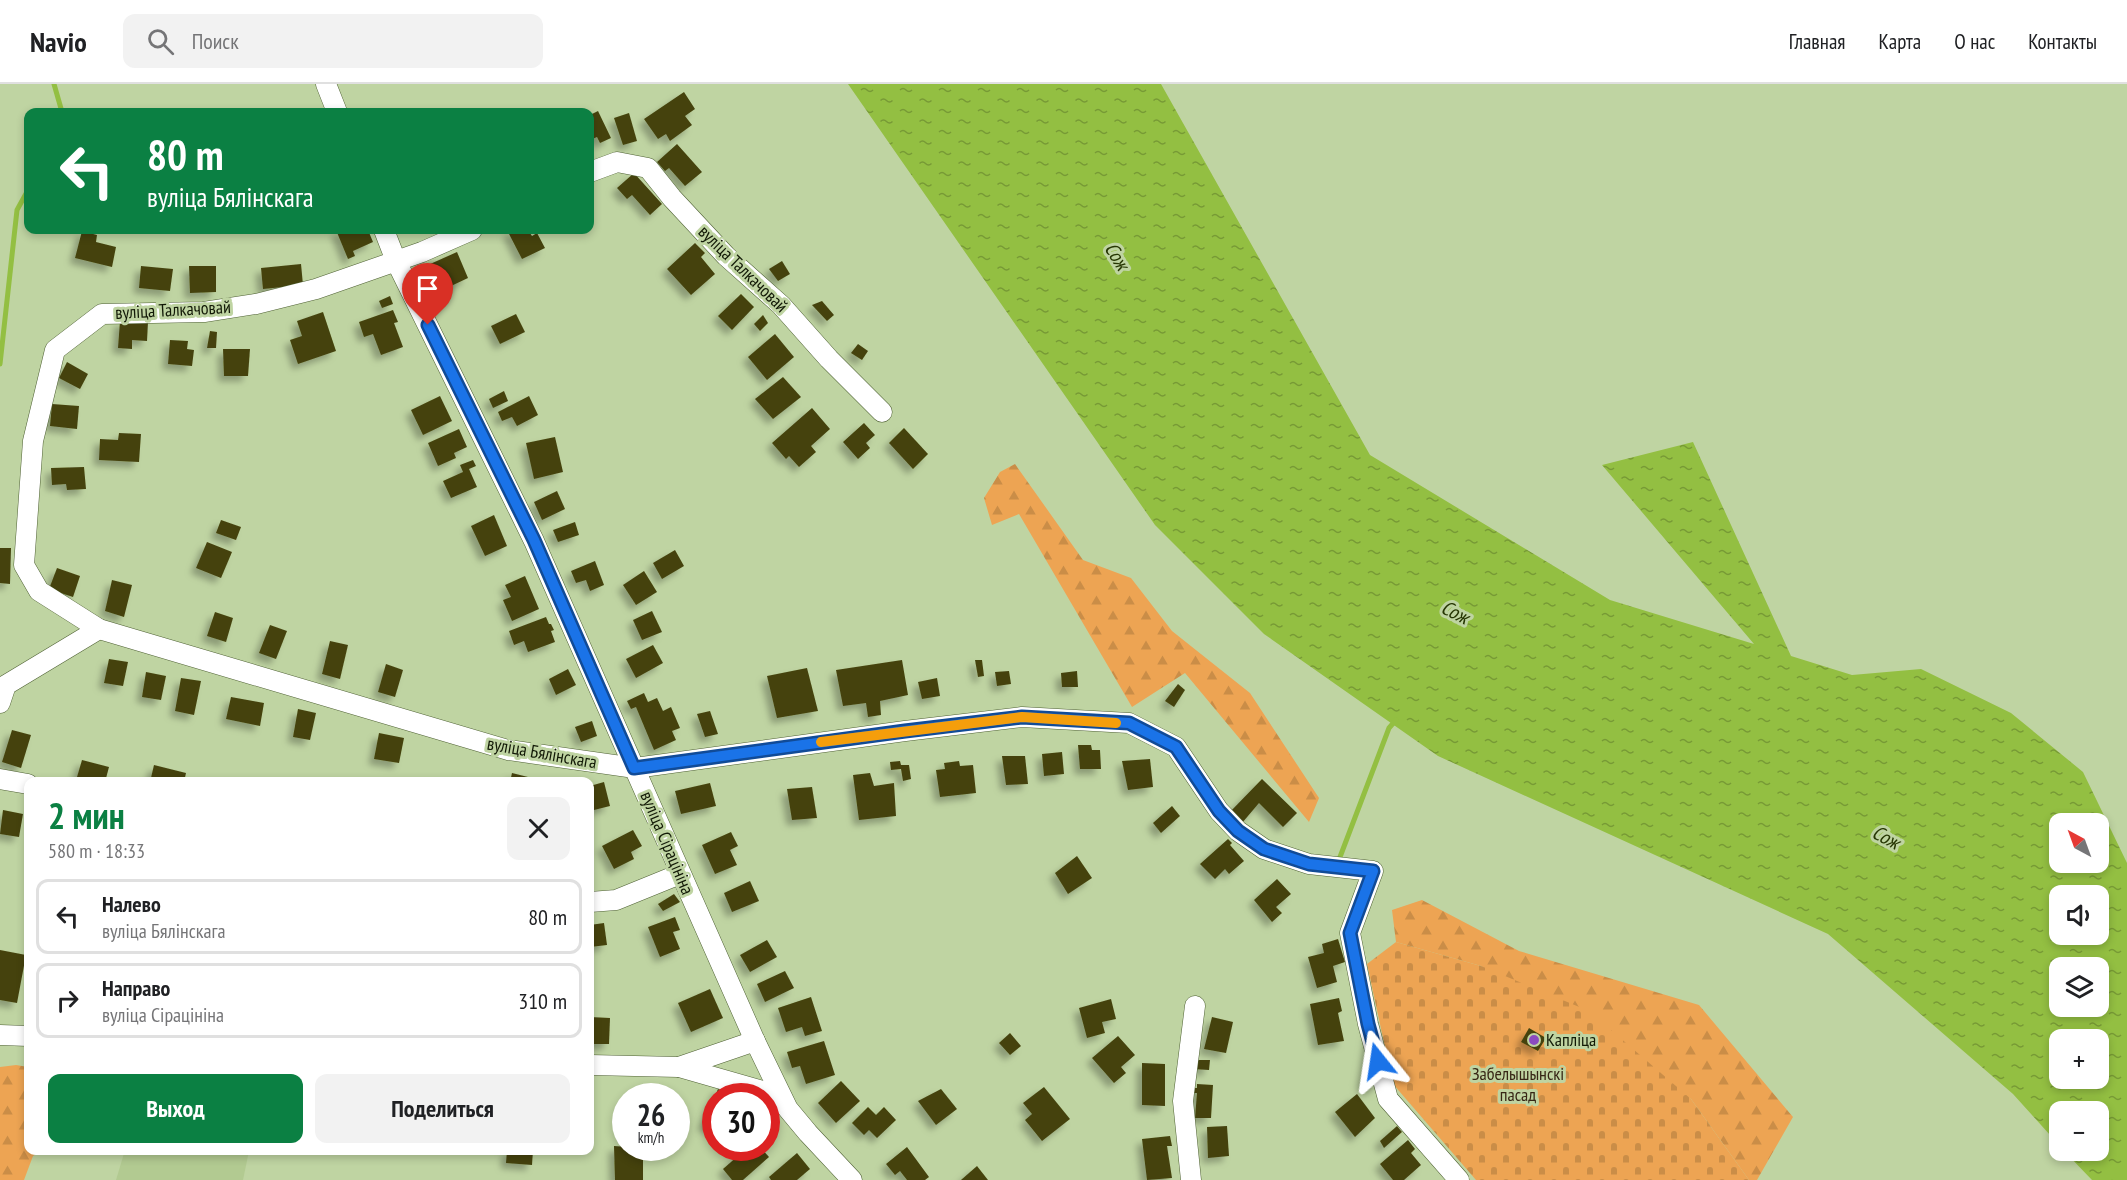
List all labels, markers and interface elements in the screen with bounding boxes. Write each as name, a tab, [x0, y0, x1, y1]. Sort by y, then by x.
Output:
search box	[123, 14, 543, 68]
text: Navio	[30, 23, 87, 60]
icon: search	[144, 25, 177, 58]
text: Поиск	[192, 27, 239, 55]
text: Главная	[1789, 28, 1845, 55]
text: Карта	[1878, 28, 1921, 55]
text: О нас	[1954, 28, 1995, 55]
text: Контакты	[2028, 28, 2097, 55]
text: 80 m	[147, 127, 224, 182]
icon: left	[48, 132, 126, 210]
text: вуліца Бялінскага	[147, 180, 314, 214]
street label: вуліца Талкачовай	[694, 220, 793, 317]
water label: Сож	[1099, 237, 1137, 277]
pin	[402, 263, 453, 325]
icon: arrive	[411, 272, 444, 305]
street label: вуліца Талкачовай	[114, 295, 231, 324]
water label: Сож	[1437, 594, 1475, 631]
street label: вуліца Бялінскага	[485, 732, 599, 773]
street label: вуліца Сірацініна	[635, 788, 699, 898]
text: 2 мин	[48, 792, 125, 839]
button: close	[507, 797, 570, 860]
north arrow	[2049, 813, 2109, 873]
map controls	[2049, 813, 2109, 1161]
water label: Сож	[1868, 819, 1906, 856]
text: 580 m · 18:33	[48, 838, 145, 864]
button: sound	[2049, 885, 2109, 945]
text: Налево	[102, 890, 161, 918]
icon: left	[51, 900, 84, 933]
text: 80 m	[528, 903, 567, 931]
text: вуліца Бялінскага	[102, 918, 225, 944]
button: layers	[2049, 957, 2109, 1017]
text: Направо	[102, 974, 170, 1002]
icon: right	[51, 984, 84, 1017]
text: 310 m	[518, 987, 567, 1015]
text: вуліца Сірацініна	[102, 1002, 224, 1028]
place label: Капліца	[1546, 1028, 1596, 1051]
position arrow	[1346, 1029, 1410, 1093]
button: +	[2049, 1029, 2109, 1089]
marker: Капліца	[1527, 1033, 1541, 1047]
park label: Забелышынскі пасад	[1472, 1062, 1564, 1106]
button: Выход	[48, 1074, 303, 1143]
button: Поделиться	[315, 1074, 570, 1143]
speed limit sign: 30	[702, 1083, 780, 1161]
text: 26	[637, 1095, 665, 1134]
button: −	[2049, 1101, 2109, 1161]
text: km/h	[638, 1128, 664, 1147]

